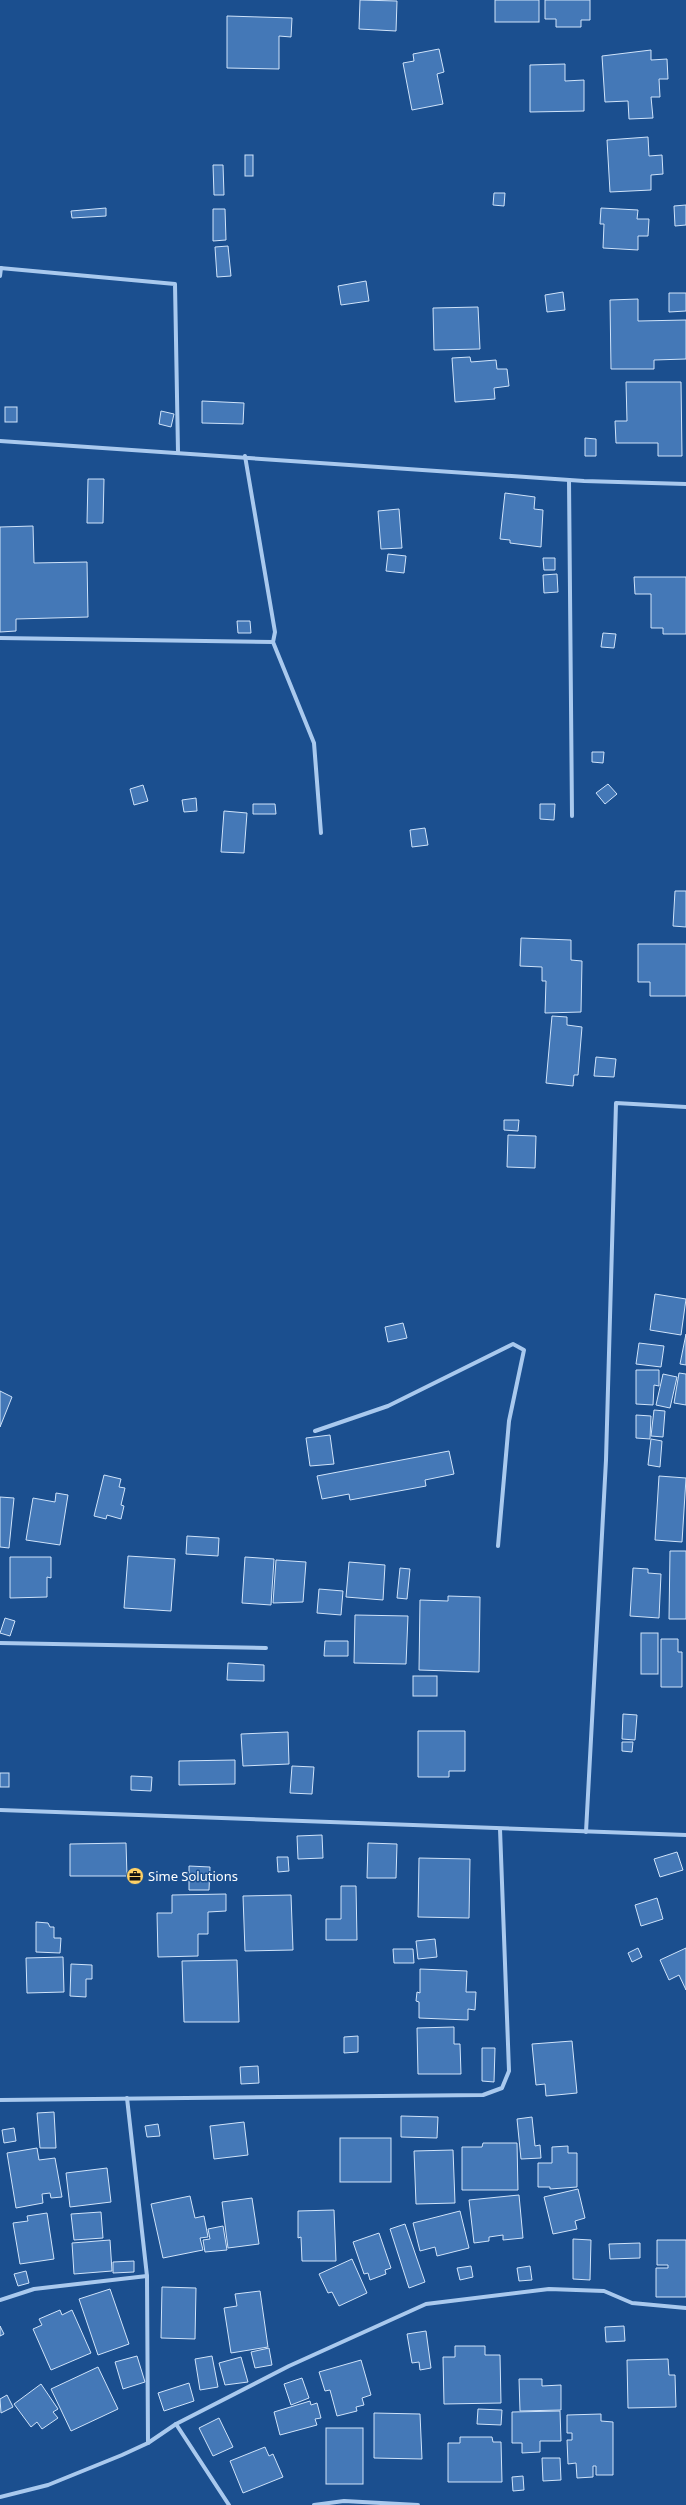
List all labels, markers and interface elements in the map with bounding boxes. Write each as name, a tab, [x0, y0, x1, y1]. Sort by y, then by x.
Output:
office icon: Sime Solutions	[125, 1866, 145, 1886]
place label: Sime Solutions	[148, 1867, 238, 1885]

